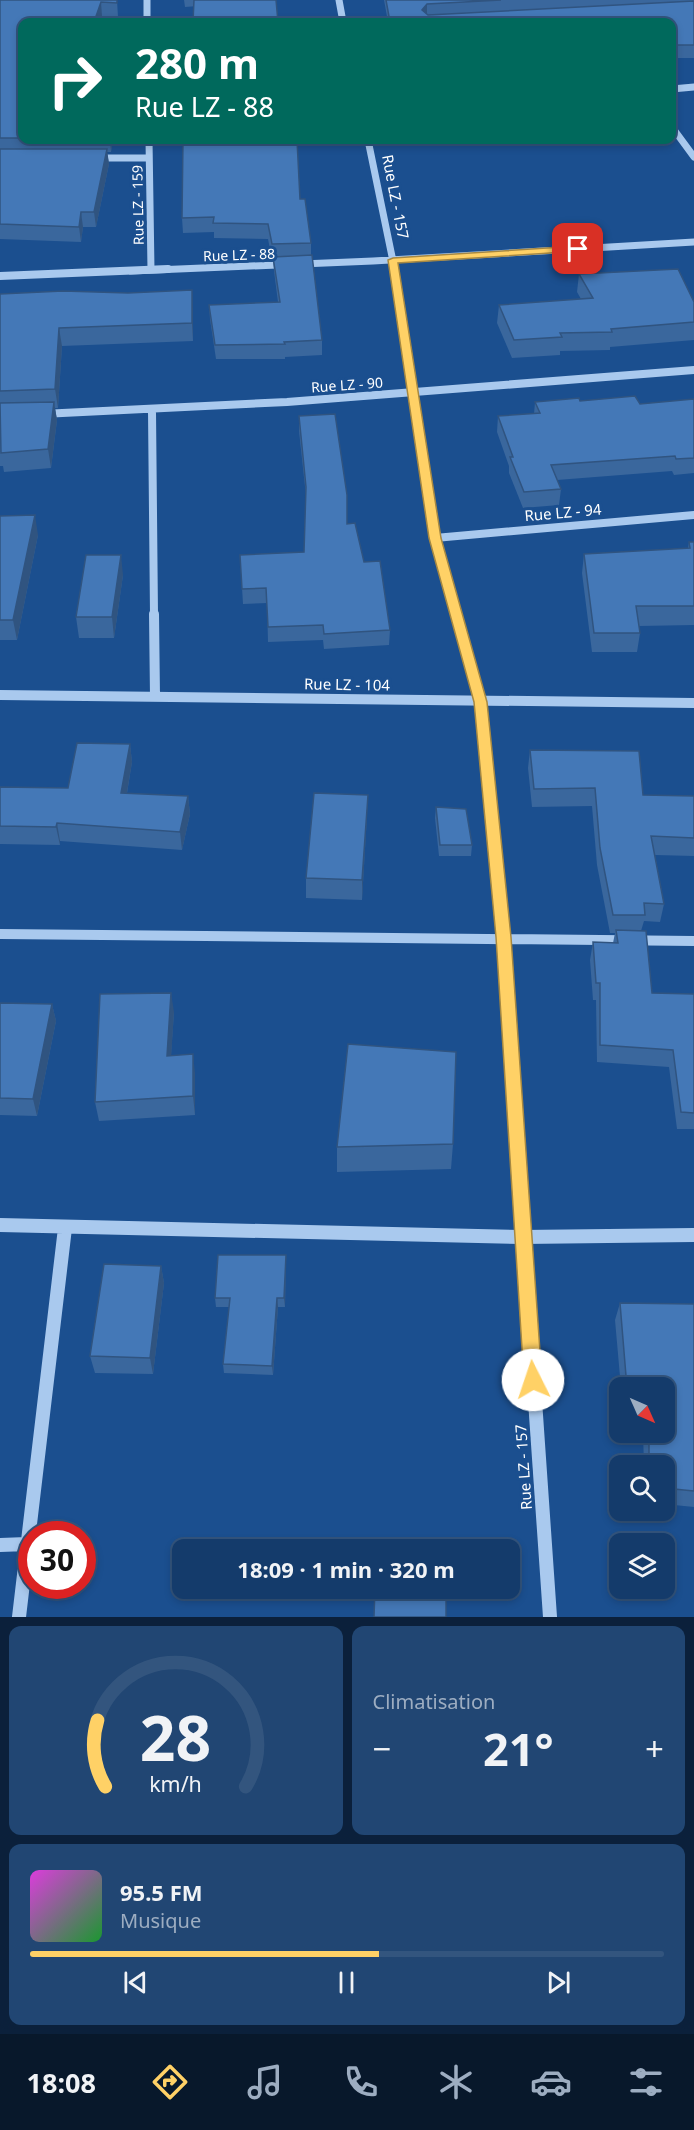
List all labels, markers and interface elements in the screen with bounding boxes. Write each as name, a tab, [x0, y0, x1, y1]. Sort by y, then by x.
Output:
text: 280 m	[135, 34, 259, 91]
icon: right	[36, 42, 114, 120]
text: Rue LZ - 88	[135, 88, 274, 125]
street label: Rue LZ - 157	[378, 153, 414, 241]
street label: Rue LZ - 159	[127, 165, 148, 245]
pin	[552, 223, 603, 274]
icon: arrive	[561, 232, 594, 265]
street label: Rue LZ - 88	[203, 244, 275, 265]
street label: Rue LZ - 90	[310, 373, 384, 396]
street label: Rue LZ - 94	[524, 499, 603, 525]
street label: Rue LZ - 104	[304, 673, 390, 695]
position arrow	[501, 1348, 565, 1412]
north arrow	[609, 1377, 675, 1443]
map controls	[609, 1377, 675, 1599]
street label: Rue LZ - 157	[510, 1424, 536, 1511]
button: search	[609, 1455, 675, 1521]
speed limit sign: 30	[18, 1521, 96, 1599]
button: layers	[609, 1533, 675, 1599]
text: 18:09 · 1 min · 320 m	[237, 1554, 455, 1584]
text: Climatisation	[373, 1688, 495, 1715]
text: 28	[140, 1694, 211, 1779]
text: 21°	[483, 1718, 554, 1779]
text: −	[373, 1726, 391, 1771]
text: +	[645, 1726, 664, 1771]
text: km/h	[149, 1770, 202, 1799]
text: 95.5 FM	[120, 1877, 202, 1907]
text: Musique	[120, 1907, 201, 1934]
icon: previous	[119, 1966, 152, 1999]
icon: pause	[330, 1966, 363, 1999]
icon: next	[542, 1966, 575, 1999]
icon: directions	[149, 2061, 191, 2103]
icon: music	[244, 2061, 286, 2103]
icon: phone	[340, 2061, 382, 2103]
icon: climate	[435, 2061, 477, 2103]
icon: car	[530, 2061, 572, 2103]
icon: filters	[625, 2061, 667, 2103]
text: 18:08	[27, 2064, 96, 2101]

